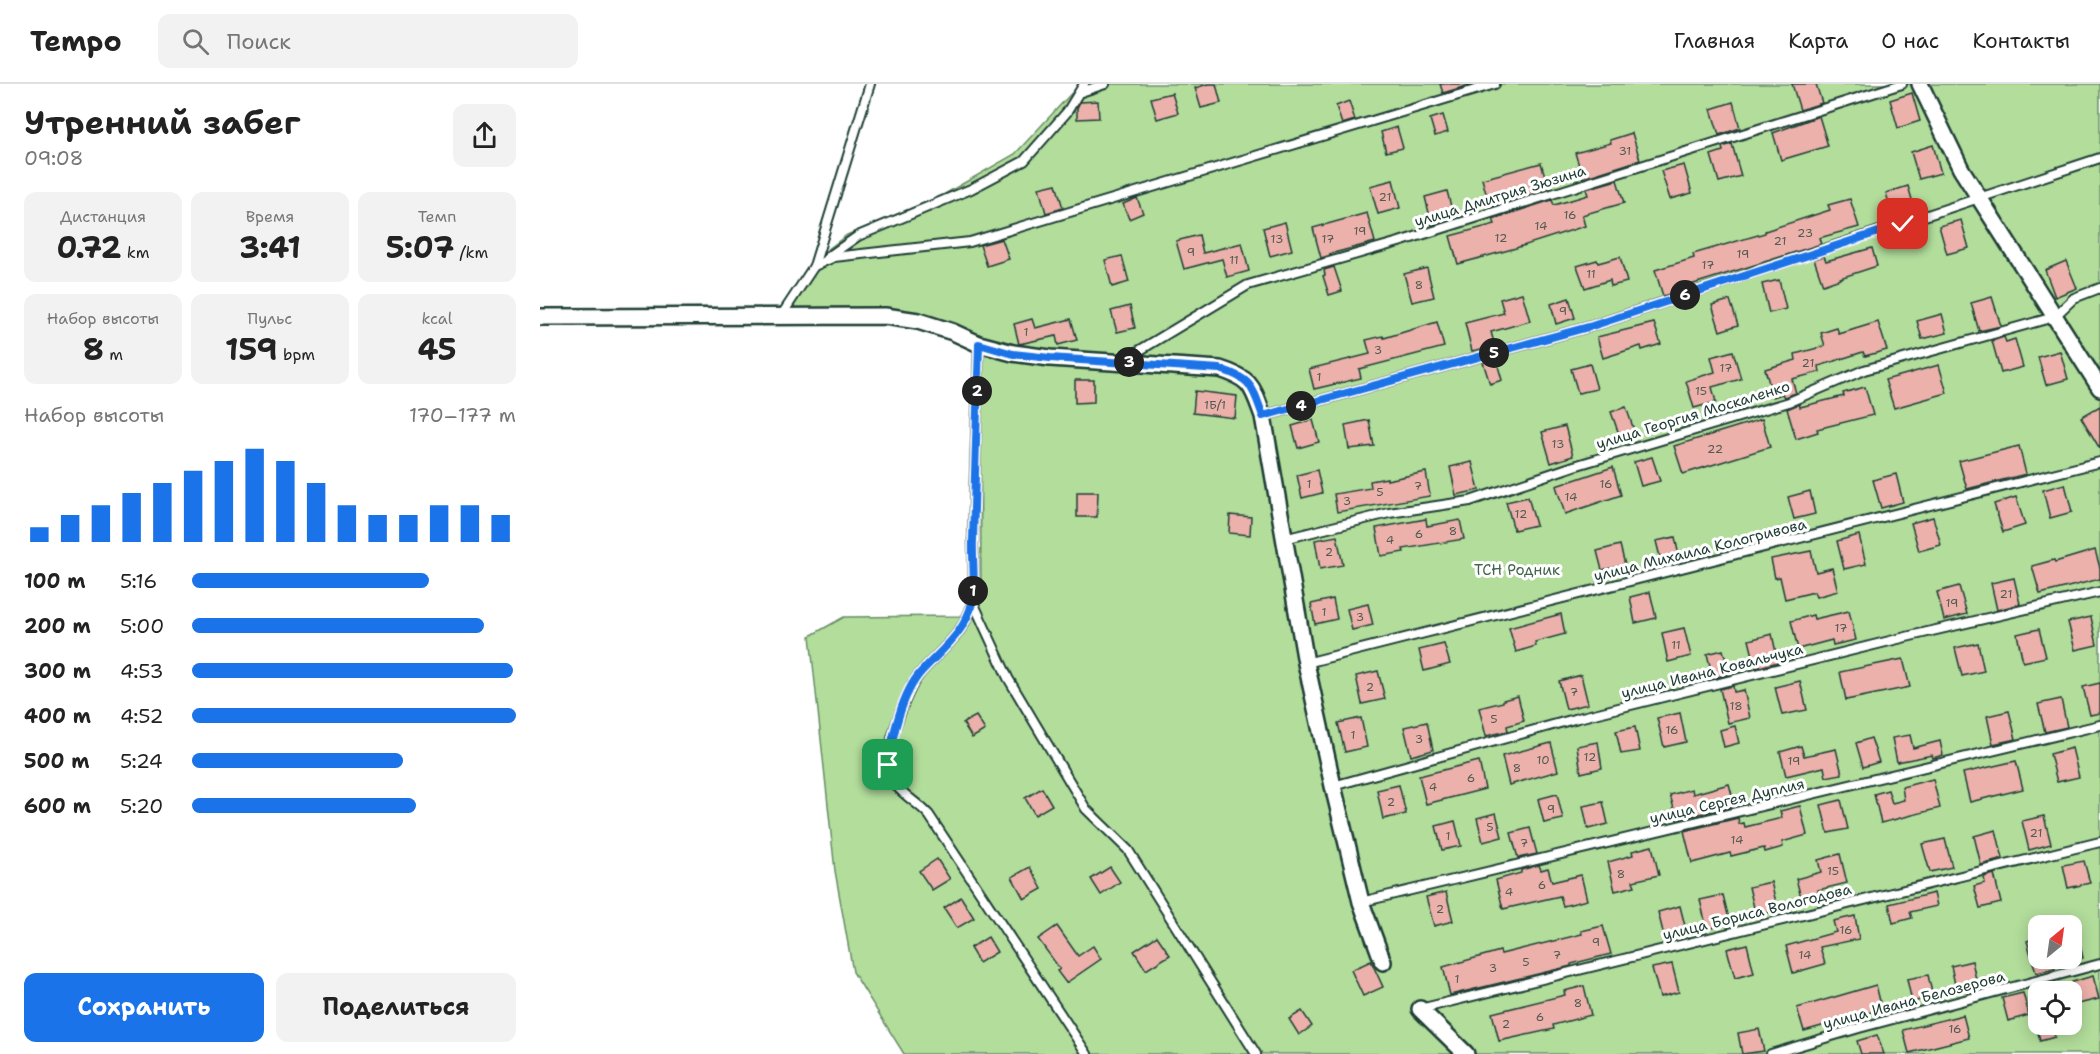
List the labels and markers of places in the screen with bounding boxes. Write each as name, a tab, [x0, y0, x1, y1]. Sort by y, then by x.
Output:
pin	[1877, 198, 1928, 249]
pin: 6	[1670, 280, 1700, 310]
pin: 5	[1479, 338, 1509, 368]
pin: 3	[1114, 347, 1144, 377]
pin: 2	[962, 376, 992, 406]
pin: 4	[1286, 391, 1316, 421]
pin: 1	[958, 576, 988, 606]
pin	[862, 739, 913, 790]

